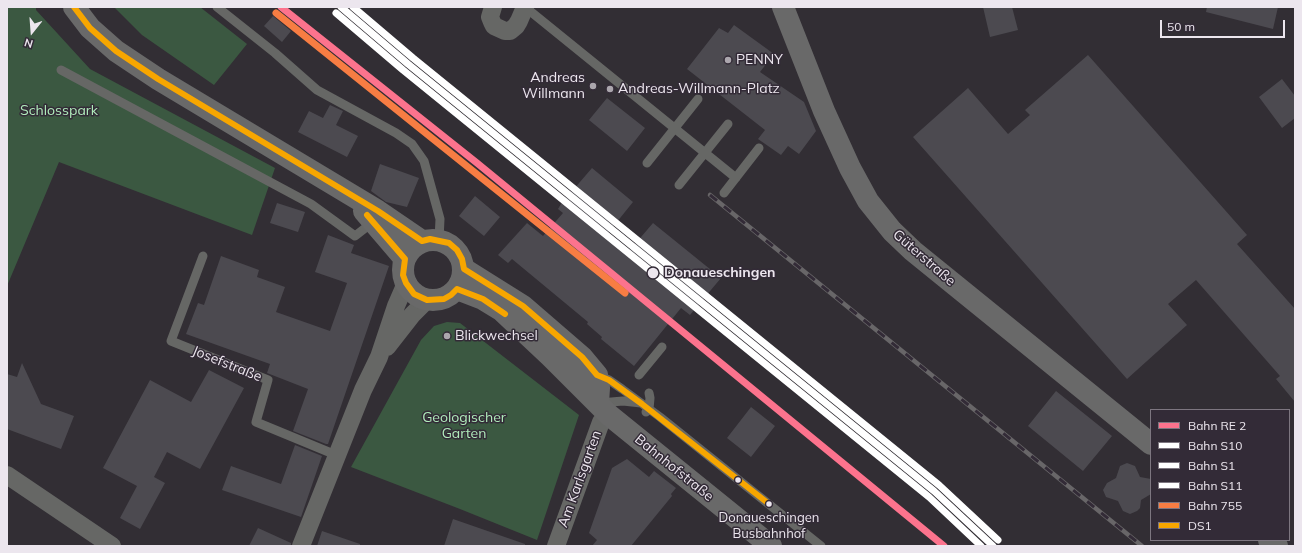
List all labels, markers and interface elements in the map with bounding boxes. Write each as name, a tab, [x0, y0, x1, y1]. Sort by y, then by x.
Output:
north arrow	[12, 12, 52, 52]
scale bar	[1162, 12, 1287, 38]
text: 50 m	[1167, 19, 1195, 34]
text: N	[22, 36, 35, 51]
place label: PENNY	[736, 52, 783, 68]
marker: PENNY	[723, 55, 733, 65]
place label: Andreas Willmann	[522, 70, 585, 102]
marker: Andreas Willmann	[588, 81, 598, 91]
place label: Andreas-Willmann-Platz	[618, 81, 780, 97]
marker: Andreas-Willmann-Platz	[605, 84, 615, 94]
park label: Schlosspark	[20, 103, 98, 119]
street label: Güterstraße	[889, 226, 959, 290]
place label: Donaueschingen	[664, 265, 776, 281]
marker: Donaueschingen	[646, 266, 660, 280]
place label: Blickwechsel	[455, 328, 538, 344]
marker: Blickwechsel	[442, 331, 452, 341]
street label: Josefstraße	[190, 342, 264, 386]
legend	[1150, 409, 1290, 541]
park label: Geologischer Garten	[422, 410, 506, 442]
text: Bahn RE 2	[1188, 418, 1246, 433]
street label: Am Karlsgarten	[555, 428, 605, 530]
street label: Bahnhofstraße	[631, 431, 717, 505]
text: Bahn S10	[1188, 438, 1242, 453]
text: Bahn S1	[1188, 458, 1235, 473]
unlabelled marker	[733, 475, 743, 485]
text: Bahn S11	[1188, 478, 1242, 493]
text: Bahn 755	[1188, 498, 1242, 513]
marker: Donaueschingen Busbahnhof	[764, 499, 774, 509]
place label: Donaueschingen Busbahnhof	[719, 510, 819, 541]
text: DS1	[1188, 518, 1212, 533]

